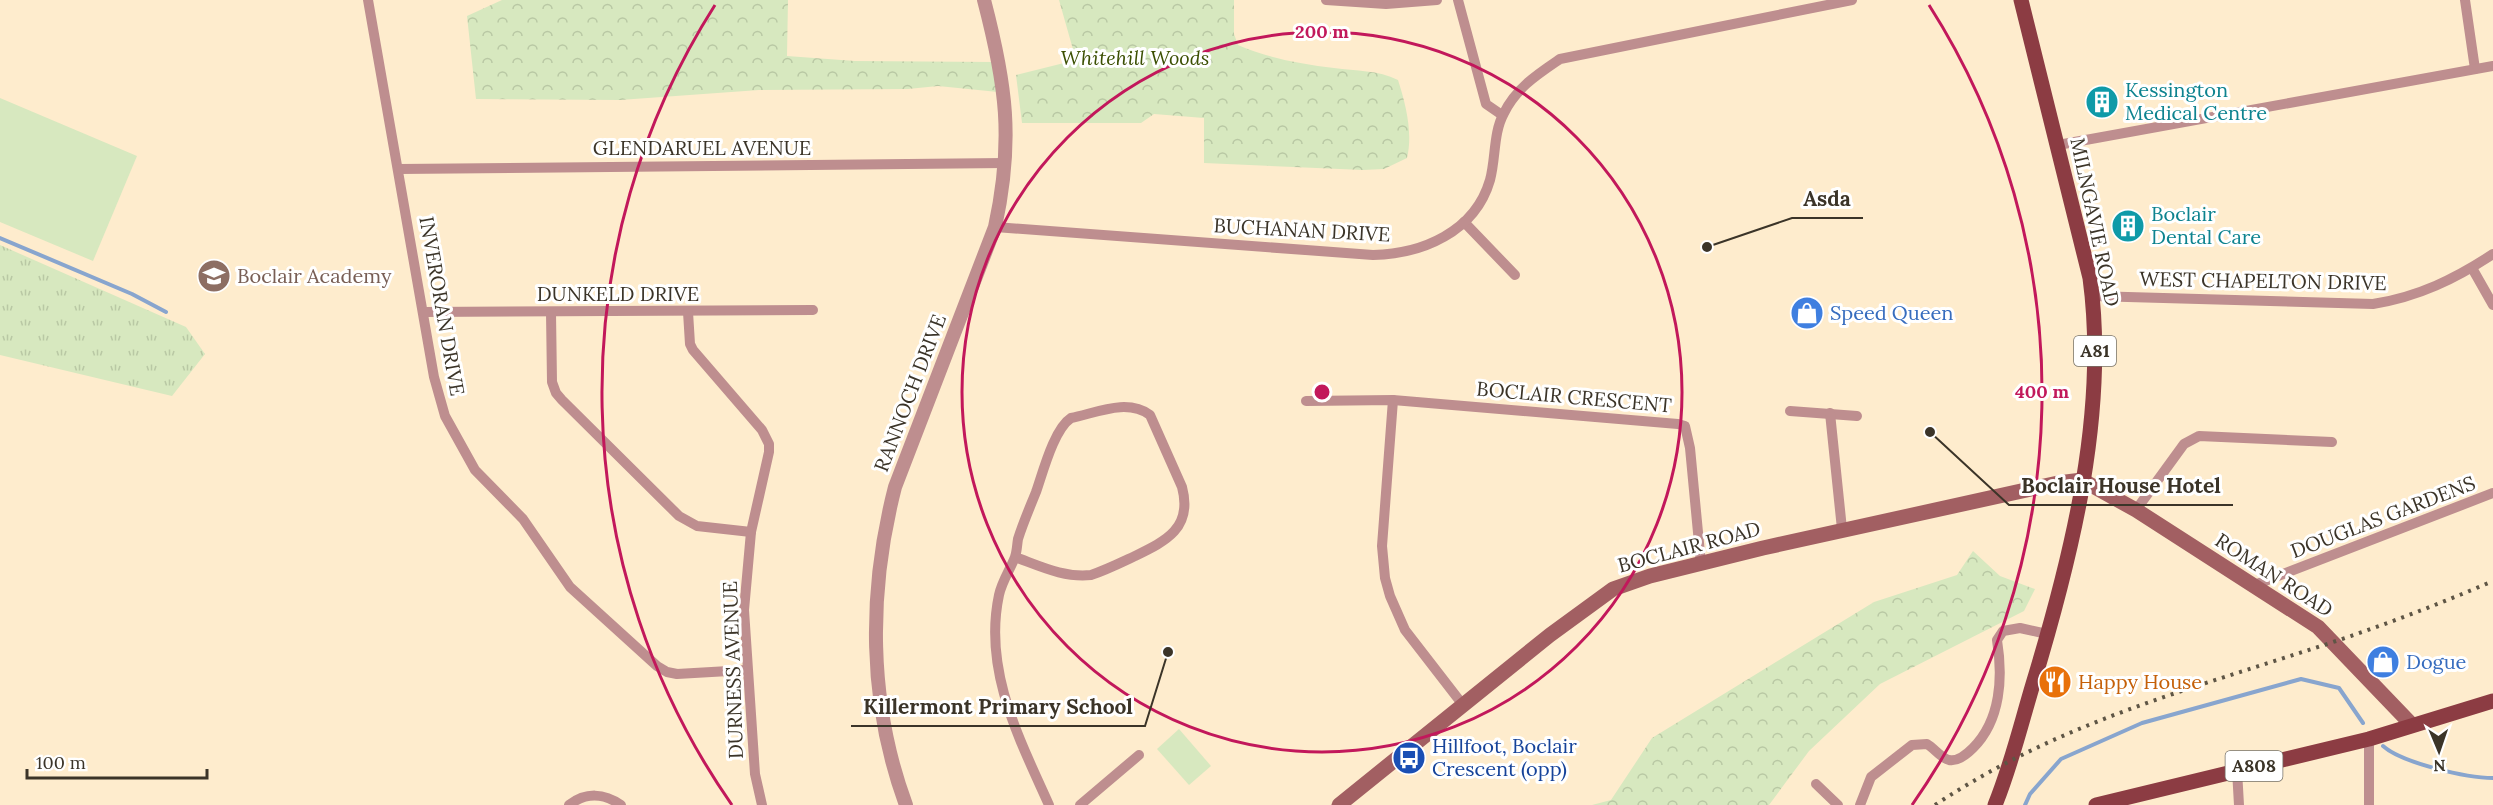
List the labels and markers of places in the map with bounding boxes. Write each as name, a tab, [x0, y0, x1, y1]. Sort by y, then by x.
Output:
place label: Kessington Medical Centre	[2125, 77, 2267, 125]
building icon: Kessington Medical Centre	[2084, 84, 2120, 120]
callout: Asda	[1792, 179, 1863, 218]
place label: Boclair Dental Care	[2151, 201, 2261, 249]
building icon: Boclair Dental Care	[2110, 208, 2146, 244]
school or university icon: Boclair Academy	[196, 258, 232, 294]
place label: Boclair Academy	[237, 263, 392, 288]
shop icon: Speed Queen	[1789, 295, 1825, 331]
place label: Speed Queen	[1830, 300, 1953, 325]
centre of rings	[1312, 382, 1332, 402]
callout: Boclair House Hotel	[2009, 466, 2233, 505]
shop icon: Dogue	[2365, 644, 2401, 680]
place label: Dogue	[2406, 649, 2467, 674]
restaurant icon: Happy House	[2037, 664, 2073, 700]
place label: Happy House	[2078, 669, 2202, 694]
callout: Killermont Primary School	[851, 687, 1145, 726]
place label: Hillfoot, Boclair Crescent (opp)	[1432, 733, 1577, 782]
bus stop icon: Hillfoot, Boclair Crescent (opp)	[1391, 740, 1427, 776]

